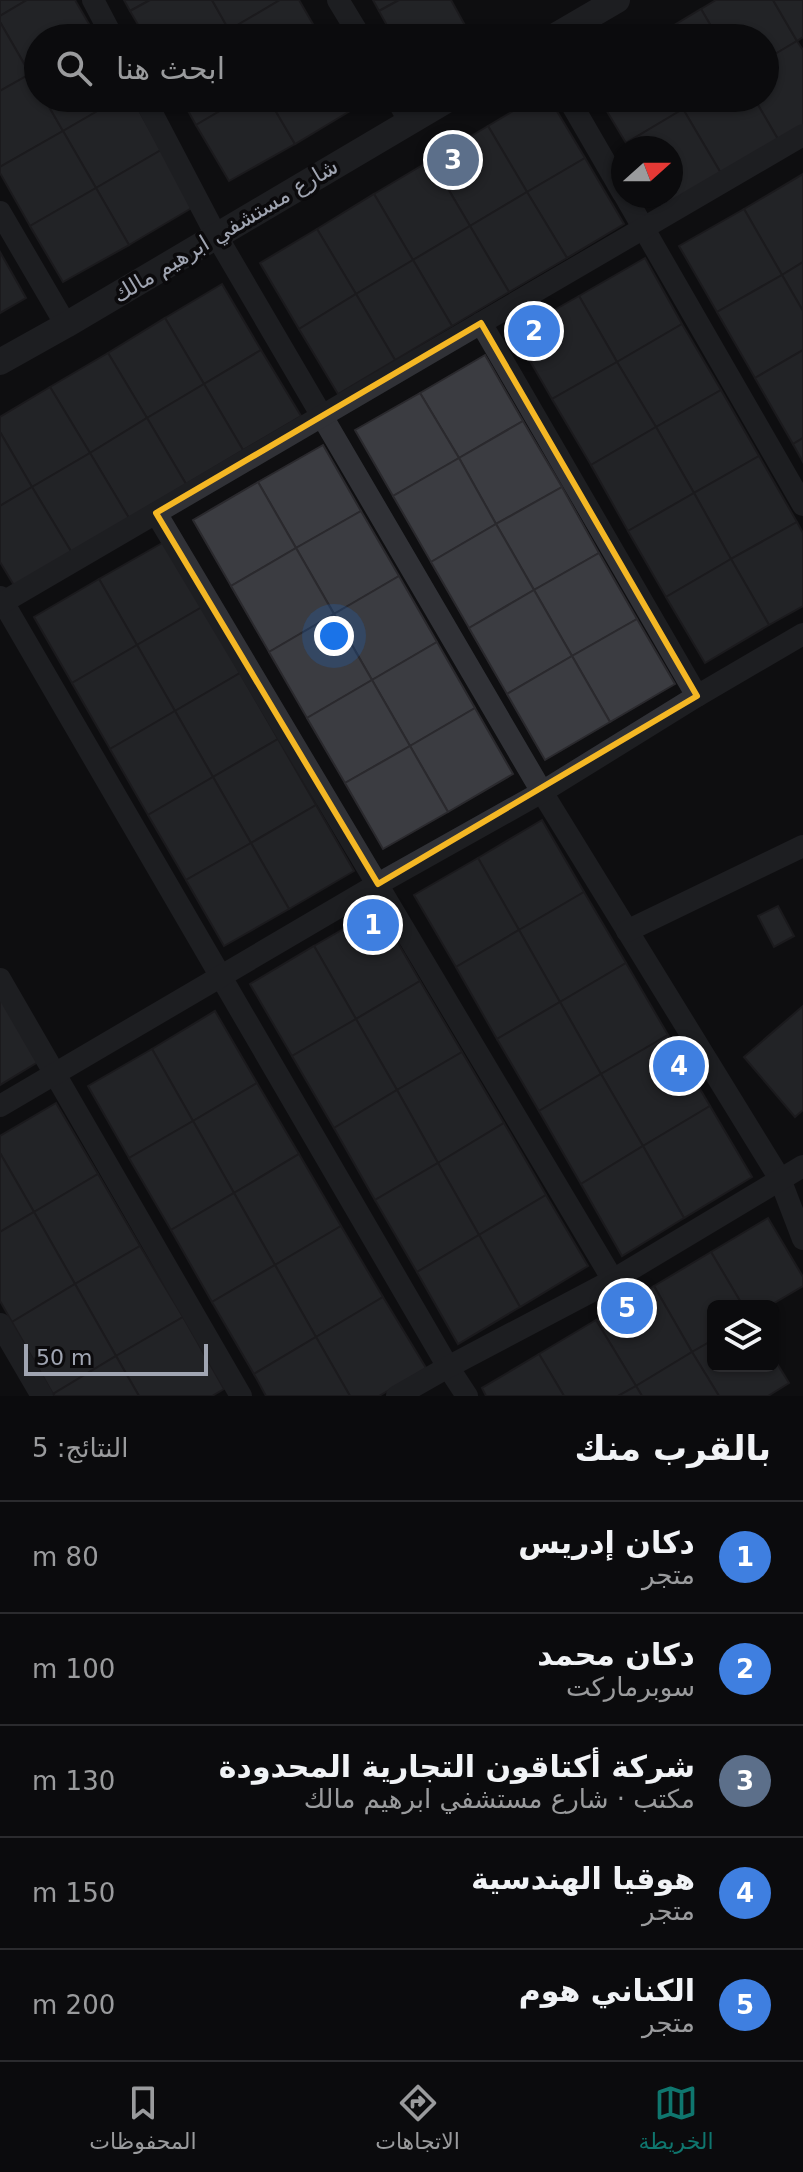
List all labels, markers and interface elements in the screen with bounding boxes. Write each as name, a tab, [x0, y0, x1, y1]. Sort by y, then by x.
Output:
search box	[24, 24, 779, 112]
icon: search	[52, 46, 96, 90]
text: ابحث هنا	[116, 51, 225, 86]
pin: 3	[427, 130, 479, 190]
north arrow	[611, 136, 683, 208]
street label: شارع مستشفي ابرهيم مالك	[108, 153, 343, 308]
pin: 2	[508, 301, 560, 361]
your location	[314, 616, 354, 656]
pin: 1	[347, 895, 399, 955]
pin: 4	[653, 1036, 705, 1096]
pin: 5	[601, 1278, 653, 1338]
map controls	[707, 1300, 779, 1372]
button: layers	[707, 1300, 779, 1372]
scale bar	[24, 1340, 208, 1376]
text: 50 m	[36, 1345, 92, 1370]
text: بالقرب منك	[574, 1428, 771, 1468]
text: النتائج: 5	[32, 1433, 128, 1463]
text: دكان إدريس	[518, 1525, 695, 1560]
text: 80 m	[32, 1542, 99, 1572]
text: 1	[736, 1542, 754, 1572]
text: متجر	[642, 1560, 695, 1590]
text: دكان محمد	[537, 1637, 695, 1672]
text: 100 m	[32, 1654, 115, 1684]
text: 2	[736, 1654, 754, 1684]
text: سوبرماركت	[566, 1672, 695, 1702]
text: شركة أكتاقون التجارية المحدودة	[219, 1749, 695, 1784]
text: 130 m	[32, 1766, 115, 1796]
text: 3	[736, 1766, 754, 1796]
text: مكتب · شارع مستشفي ابرهيم مالك	[304, 1784, 695, 1814]
text: هوقيا الهندسية	[471, 1861, 695, 1896]
text: 150 m	[32, 1878, 115, 1908]
text: 4	[736, 1878, 754, 1908]
text: متجر	[642, 1896, 695, 1926]
text: الكناني هوم	[519, 1973, 695, 2008]
text: 200 m	[32, 1990, 115, 2020]
text: 5	[736, 1990, 754, 2020]
text: متجر	[642, 2008, 695, 2038]
tab: المحفوظات	[89, 2081, 197, 2154]
tab: الاتجاهات	[375, 2081, 460, 2154]
tab: الخريطة	[639, 2081, 714, 2154]

